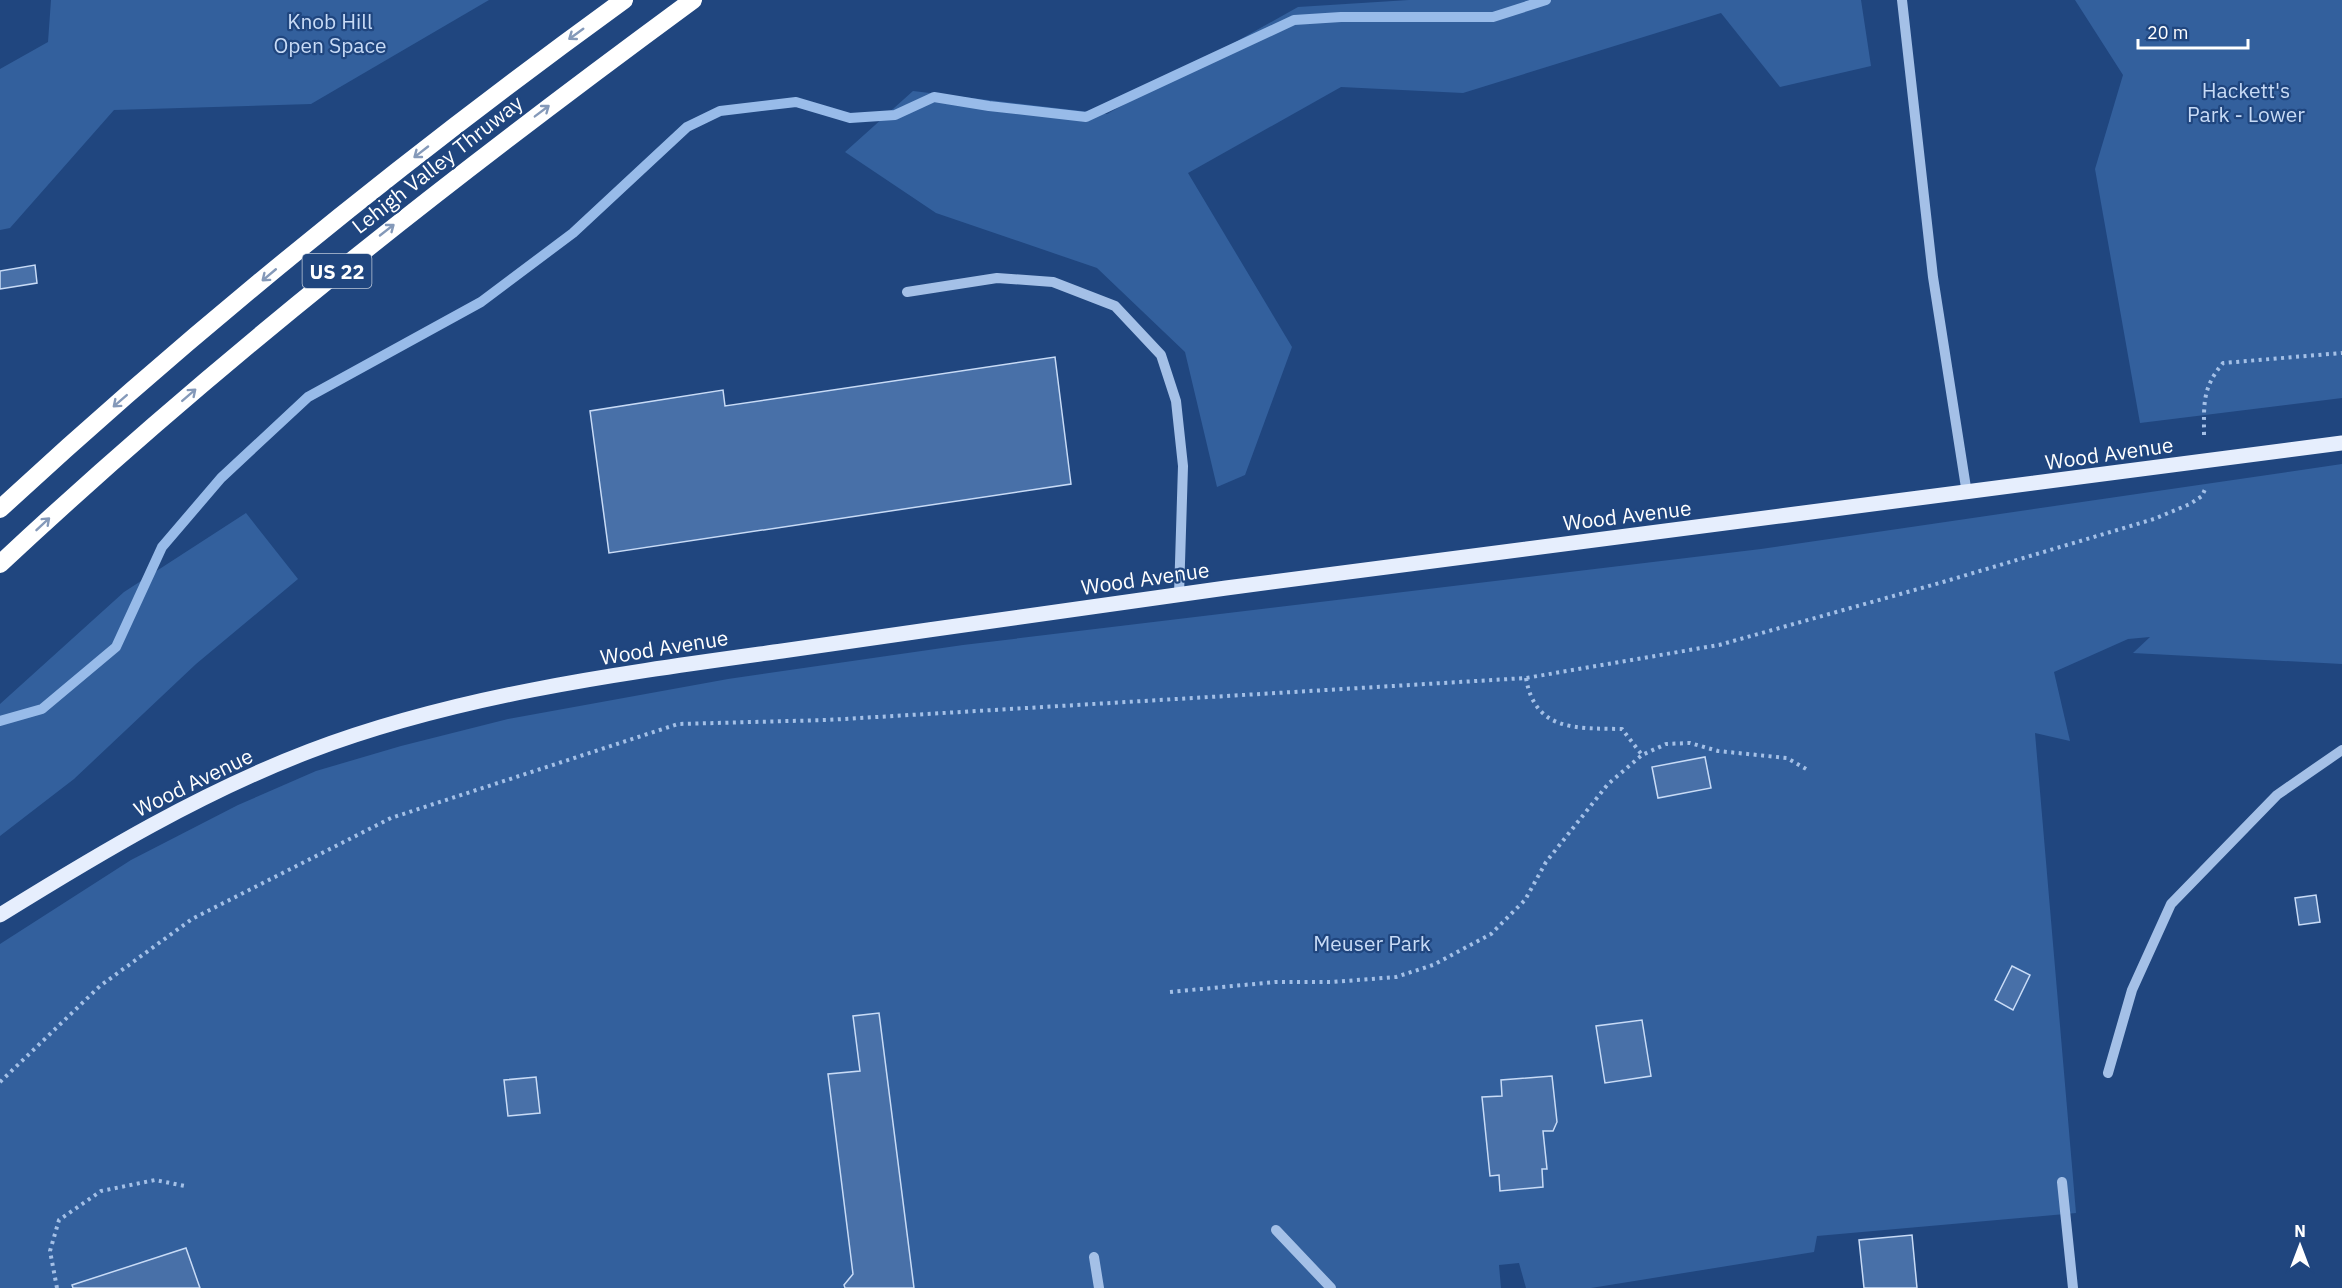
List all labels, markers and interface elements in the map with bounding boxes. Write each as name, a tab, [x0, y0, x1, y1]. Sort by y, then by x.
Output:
park label: Knob Hill Open Space	[273, 7, 387, 59]
scale bar	[2138, 12, 2248, 50]
text: 20 m	[2147, 21, 2189, 44]
one-way arrow	[569, 28, 585, 41]
park label: Hackett's Park - Lower	[2187, 76, 2305, 128]
street label: Lehigh Valley Thruway	[346, 88, 529, 240]
one-way arrow	[533, 105, 549, 118]
one-way arrow	[413, 145, 429, 158]
one-way arrow	[379, 224, 395, 237]
road number: US 22	[302, 254, 372, 288]
one-way arrow	[261, 268, 277, 281]
one-way arrow	[181, 388, 196, 402]
one-way arrow	[113, 394, 128, 408]
street label: Wood Avenue	[2043, 430, 2175, 476]
street label: Wood Avenue	[1561, 493, 1693, 537]
one-way arrow	[35, 517, 50, 531]
street label: Wood Avenue	[1079, 555, 1211, 601]
street label: Wood Avenue	[598, 623, 730, 671]
street label: Wood Avenue	[129, 741, 257, 823]
park label: Meuser Park	[1313, 929, 1431, 957]
north arrow	[2270, 1216, 2330, 1276]
text: N	[2294, 1221, 2306, 1241]

